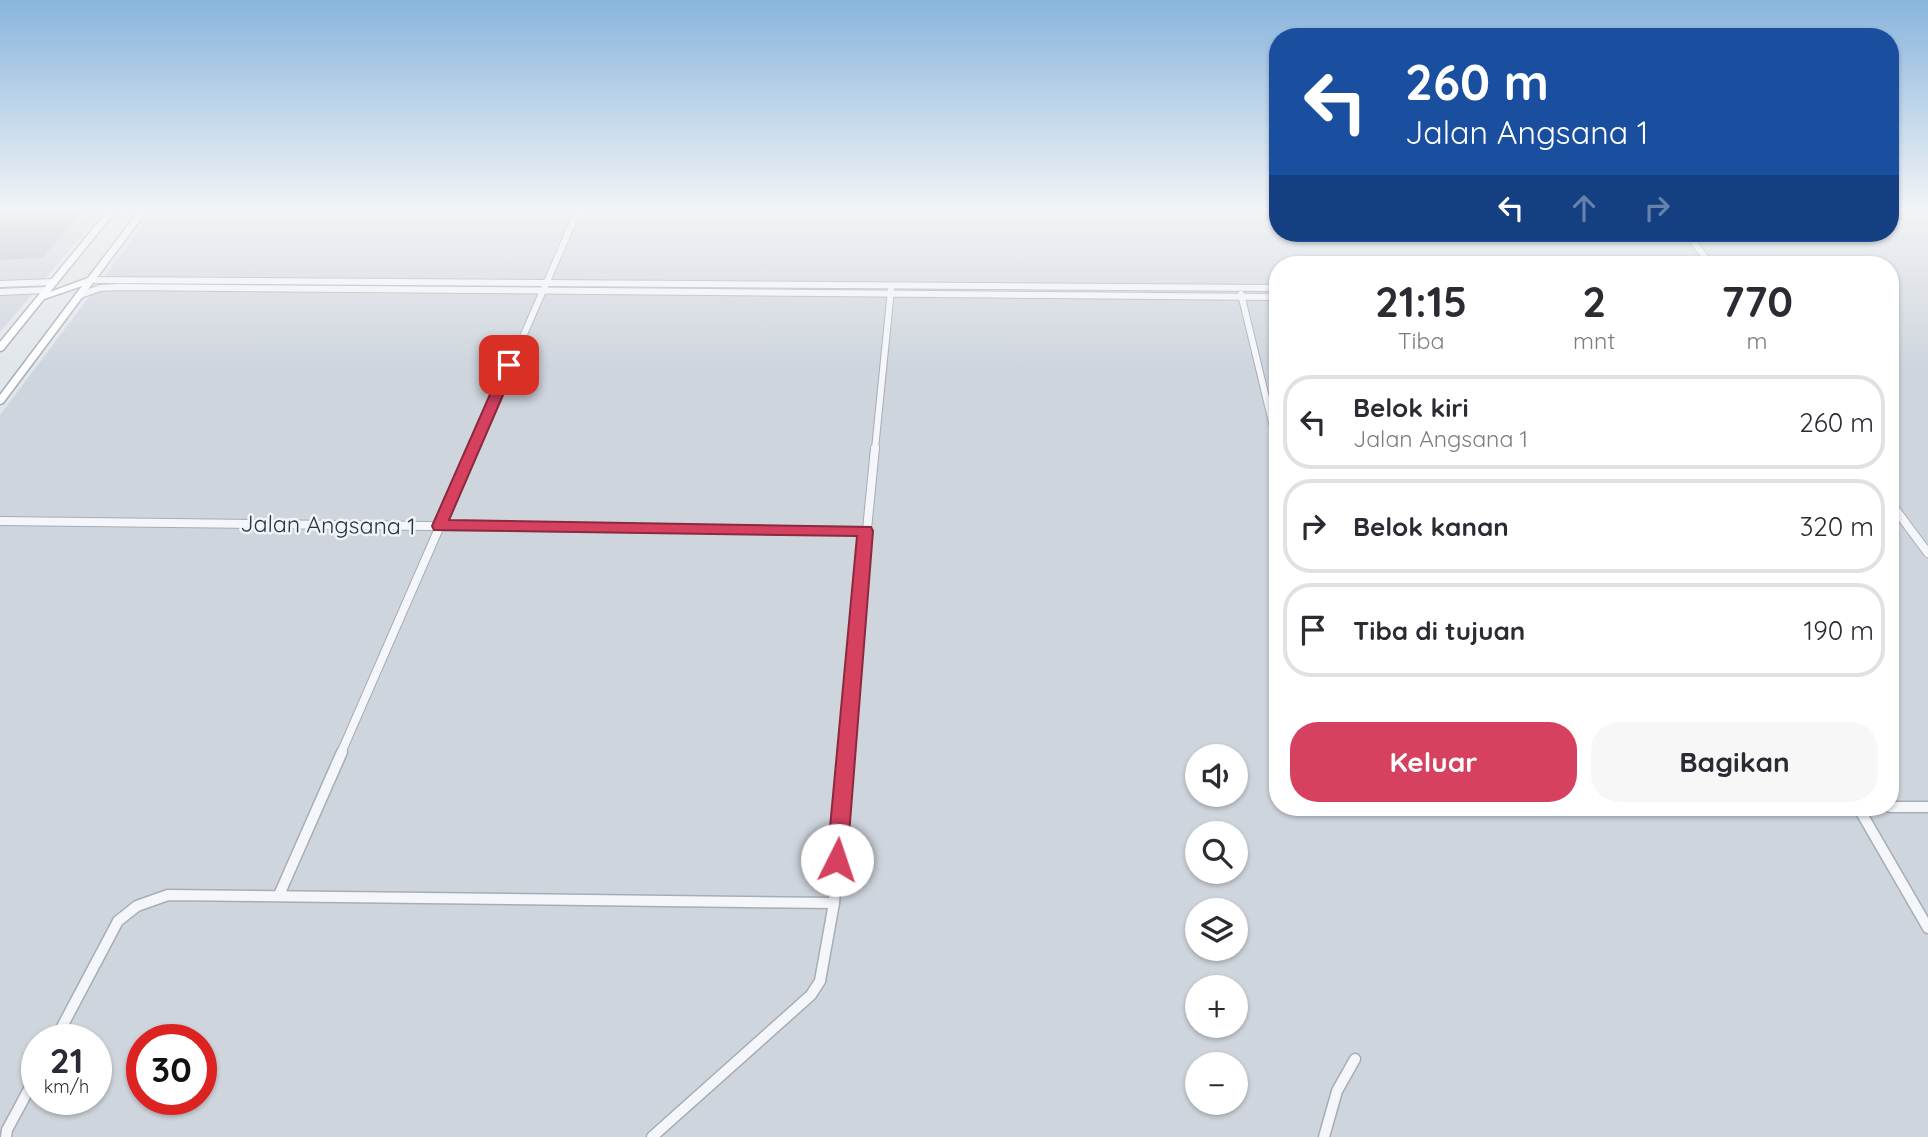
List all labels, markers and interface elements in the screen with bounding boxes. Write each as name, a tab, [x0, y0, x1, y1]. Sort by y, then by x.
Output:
text: 260 m	[1405, 51, 1549, 112]
icon: left	[1290, 56, 1381, 147]
text: Jalan Angsana 1	[1405, 112, 1649, 152]
icon: left	[1492, 189, 1530, 227]
icon: ahead	[1565, 189, 1603, 227]
icon: right	[1638, 189, 1676, 227]
text: 21:15	[1375, 275, 1467, 328]
text: 2	[1582, 275, 1606, 328]
text: 770	[1721, 275, 1793, 328]
text: Tiba	[1398, 326, 1444, 355]
text: mnt	[1573, 326, 1615, 355]
text: m	[1747, 326, 1768, 355]
pin	[479, 335, 539, 395]
icon: arrive	[490, 346, 528, 384]
text: Belok kiri	[1353, 391, 1469, 424]
icon: left	[1294, 403, 1332, 441]
text: 260 m	[1799, 406, 1874, 439]
text: Jalan Angsana 1	[1353, 424, 1528, 453]
icon: right	[1294, 507, 1332, 545]
street label: Jalan Angsana 1	[240, 508, 416, 541]
text: Belok kanan	[1353, 510, 1509, 543]
text: 320 m	[1800, 510, 1874, 543]
icon: arrive	[1294, 611, 1332, 649]
text: Tiba di tujuan	[1353, 614, 1525, 647]
text: 190 m	[1804, 614, 1874, 647]
button: Keluar	[1290, 722, 1577, 802]
button: Bagikan	[1591, 722, 1878, 802]
map controls	[1185, 744, 1248, 1115]
button: sound	[1185, 744, 1248, 807]
button: search	[1185, 821, 1248, 884]
position arrow	[800, 823, 874, 897]
button: layers	[1185, 898, 1248, 961]
button: +	[1185, 975, 1248, 1038]
speed limit sign: 30	[126, 1024, 217, 1115]
text: 21	[50, 1038, 83, 1082]
button: −	[1185, 1052, 1248, 1115]
text: km/h	[44, 1075, 89, 1098]

